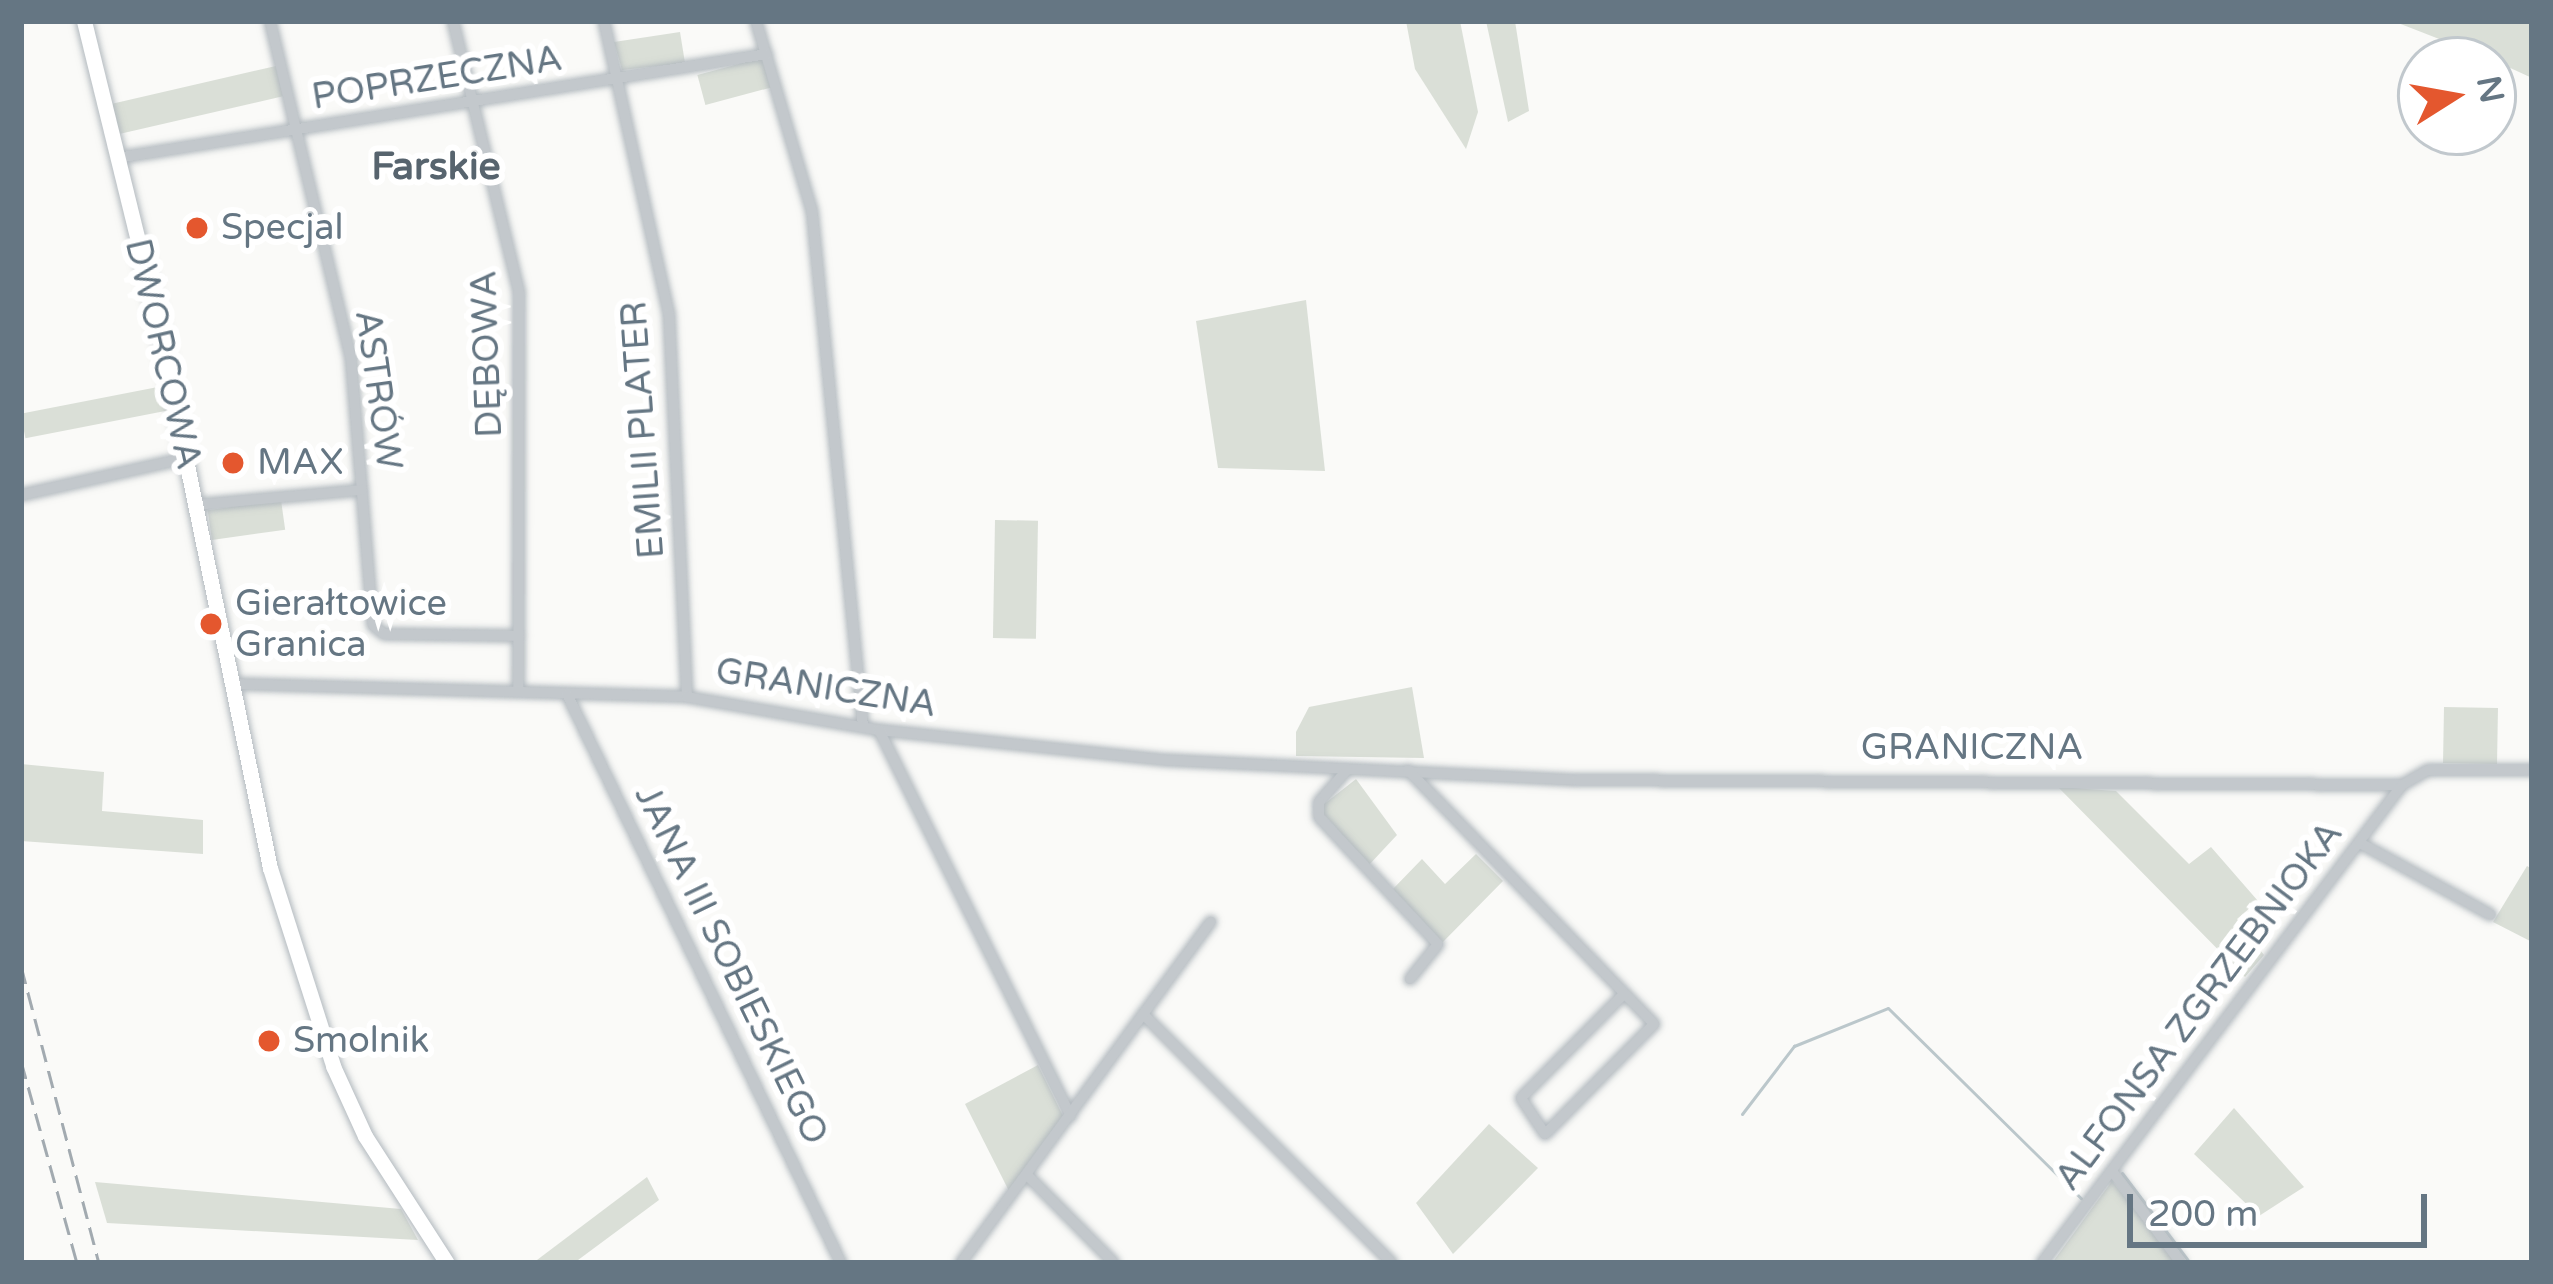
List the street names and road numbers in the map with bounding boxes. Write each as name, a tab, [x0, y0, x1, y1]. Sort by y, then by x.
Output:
street label: POPRZECZNA	[309, 37, 565, 119]
street label: DWORCOWA	[116, 235, 210, 473]
street label: DĘBOWA	[462, 270, 512, 438]
street label: EMILII PLATER	[612, 300, 674, 560]
street label: ASTRÓW	[345, 307, 411, 473]
street label: GRANICZNA	[713, 649, 939, 727]
street label: GRANICZNA	[1861, 726, 2083, 770]
street label: JANA III SOBIESKIEGO	[625, 778, 837, 1152]
street label: ALFONSA ZGRZEBNIOKA	[2046, 813, 2352, 1199]

